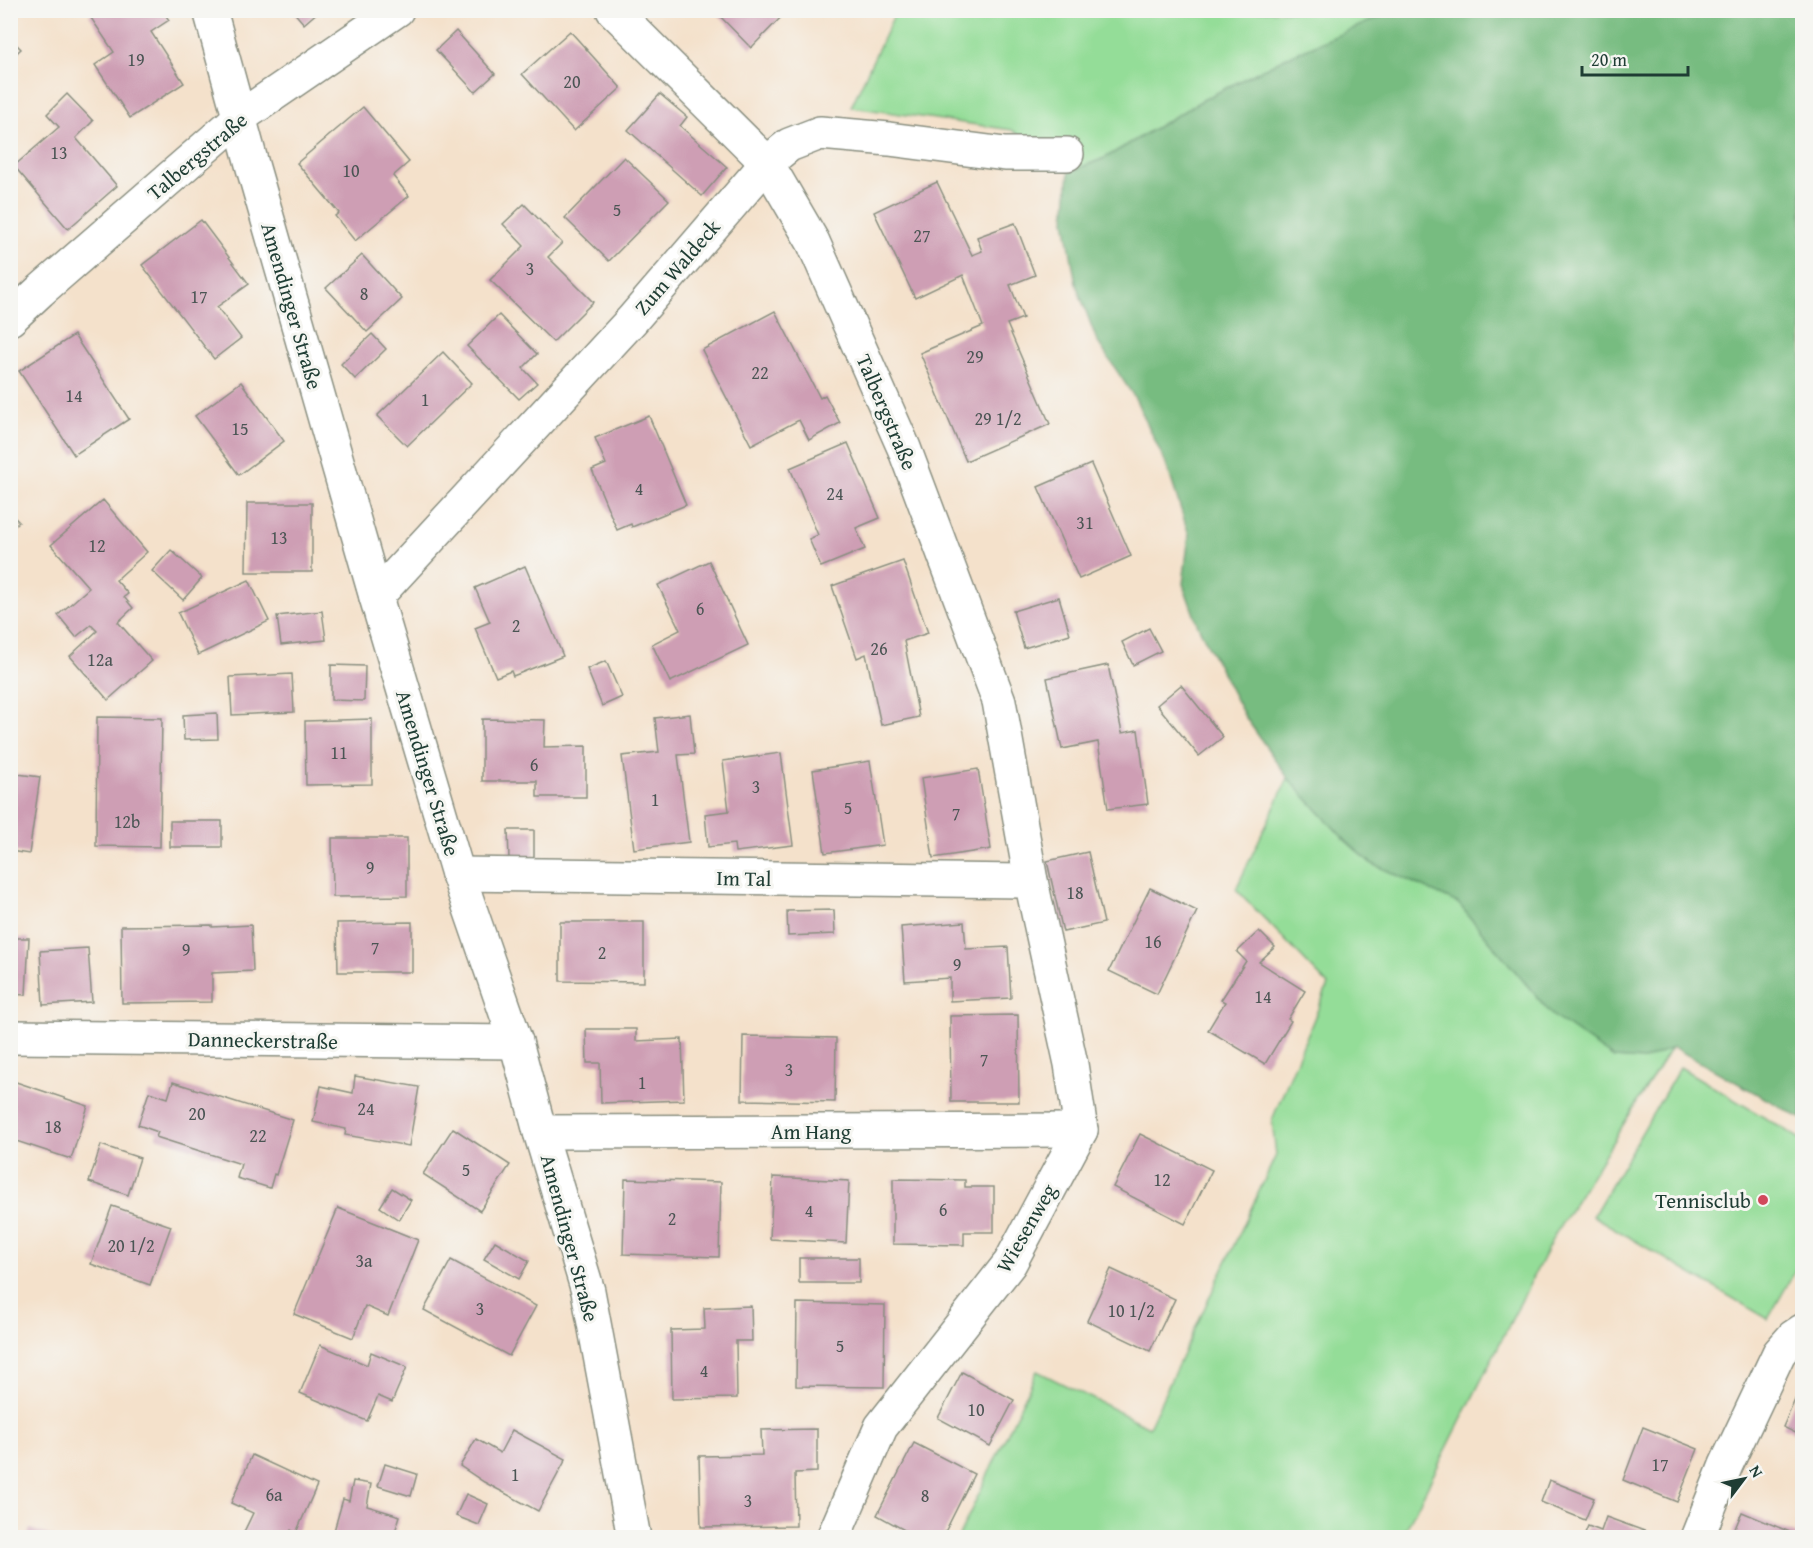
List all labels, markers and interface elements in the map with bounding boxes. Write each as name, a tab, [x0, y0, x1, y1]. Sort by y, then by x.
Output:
scale bar	[1582, 39, 1688, 77]
house number: 19	[127, 46, 145, 73]
text: 20 m	[1591, 46, 1627, 73]
house number: 20	[563, 68, 581, 95]
street label: Talbergstraße	[140, 105, 254, 207]
house number: 13	[50, 139, 68, 166]
house number: 10	[342, 157, 360, 184]
house number: 5	[613, 196, 621, 223]
street label: Zum Waldeck	[627, 212, 728, 322]
street label: Amendinger Straße	[253, 219, 331, 393]
house number: 27	[913, 222, 931, 249]
house number: 3	[526, 255, 534, 282]
house number: 8	[360, 280, 368, 307]
house number: 17	[190, 283, 208, 310]
house number: 29	[966, 343, 984, 370]
street label: Talbergstraße	[849, 349, 925, 475]
house number: 22	[751, 359, 769, 386]
house number: 14	[65, 382, 83, 409]
house number: 1	[421, 386, 429, 413]
house number: 29 1/2	[974, 405, 1022, 432]
house number: 15	[231, 415, 249, 442]
house number: 4	[635, 475, 643, 502]
house number: 24	[826, 480, 844, 507]
house number: 31	[1076, 509, 1094, 536]
house number: 13	[270, 524, 288, 551]
house number: 12	[88, 532, 106, 559]
house number: 6	[696, 595, 704, 622]
house number: 2	[512, 612, 520, 639]
house number: 26	[870, 635, 888, 662]
house number: 12a	[87, 646, 113, 673]
street label: Amendinger Straße	[388, 686, 468, 860]
house number: 11	[330, 739, 348, 766]
house number: 6	[530, 751, 538, 778]
house number: 3	[752, 773, 760, 800]
house number: 1	[651, 786, 659, 813]
house number: 5	[844, 794, 852, 821]
house number: 7	[952, 800, 960, 827]
house number: 12b	[114, 808, 140, 835]
house number: 9	[366, 854, 374, 881]
street label: Im Tal	[716, 862, 772, 894]
house number: 18	[1066, 879, 1084, 906]
house number: 16	[1144, 928, 1162, 955]
house number: 7	[371, 934, 379, 961]
house number: 9	[182, 936, 190, 963]
house number: 2	[598, 939, 606, 966]
house number: 9	[953, 951, 961, 978]
house number: 14	[1254, 983, 1272, 1010]
street label: Danneckerstraße	[188, 1023, 338, 1057]
house number: 7	[980, 1046, 988, 1073]
house number: 3	[785, 1056, 793, 1083]
house number: 1	[638, 1069, 646, 1096]
house number: 24	[357, 1095, 375, 1122]
house number: 20	[188, 1100, 206, 1127]
house number: 18	[44, 1113, 62, 1140]
street label: Am Hang	[771, 1116, 852, 1147]
house number: 22	[249, 1122, 267, 1149]
street label: Amendinger Straße	[533, 1151, 607, 1325]
house number: 5	[462, 1156, 470, 1183]
house number: 12	[1153, 1166, 1171, 1193]
street label: Wiesenweg	[988, 1177, 1064, 1278]
place label: Tennisclub	[1655, 1185, 1751, 1216]
marker: Tennisclub	[1756, 1193, 1770, 1207]
house number: 6	[939, 1196, 947, 1223]
house number: 4	[805, 1197, 813, 1224]
house number: 2	[668, 1205, 676, 1232]
house number: 20 1/2	[107, 1232, 155, 1259]
house number: 3a	[355, 1247, 373, 1274]
house number: 3	[476, 1295, 484, 1322]
house number: 10 1/2	[1107, 1297, 1155, 1324]
house number: 5	[836, 1332, 844, 1359]
house number: 4	[700, 1357, 708, 1384]
house number: 10	[967, 1396, 985, 1423]
north arrow	[1714, 1449, 1774, 1509]
house number: 17	[1651, 1451, 1669, 1478]
text: N	[1744, 1460, 1770, 1482]
house number: 1	[511, 1461, 519, 1488]
house number: 6a	[265, 1481, 283, 1508]
house number: 8	[921, 1482, 929, 1509]
house number: 3	[744, 1487, 752, 1514]

